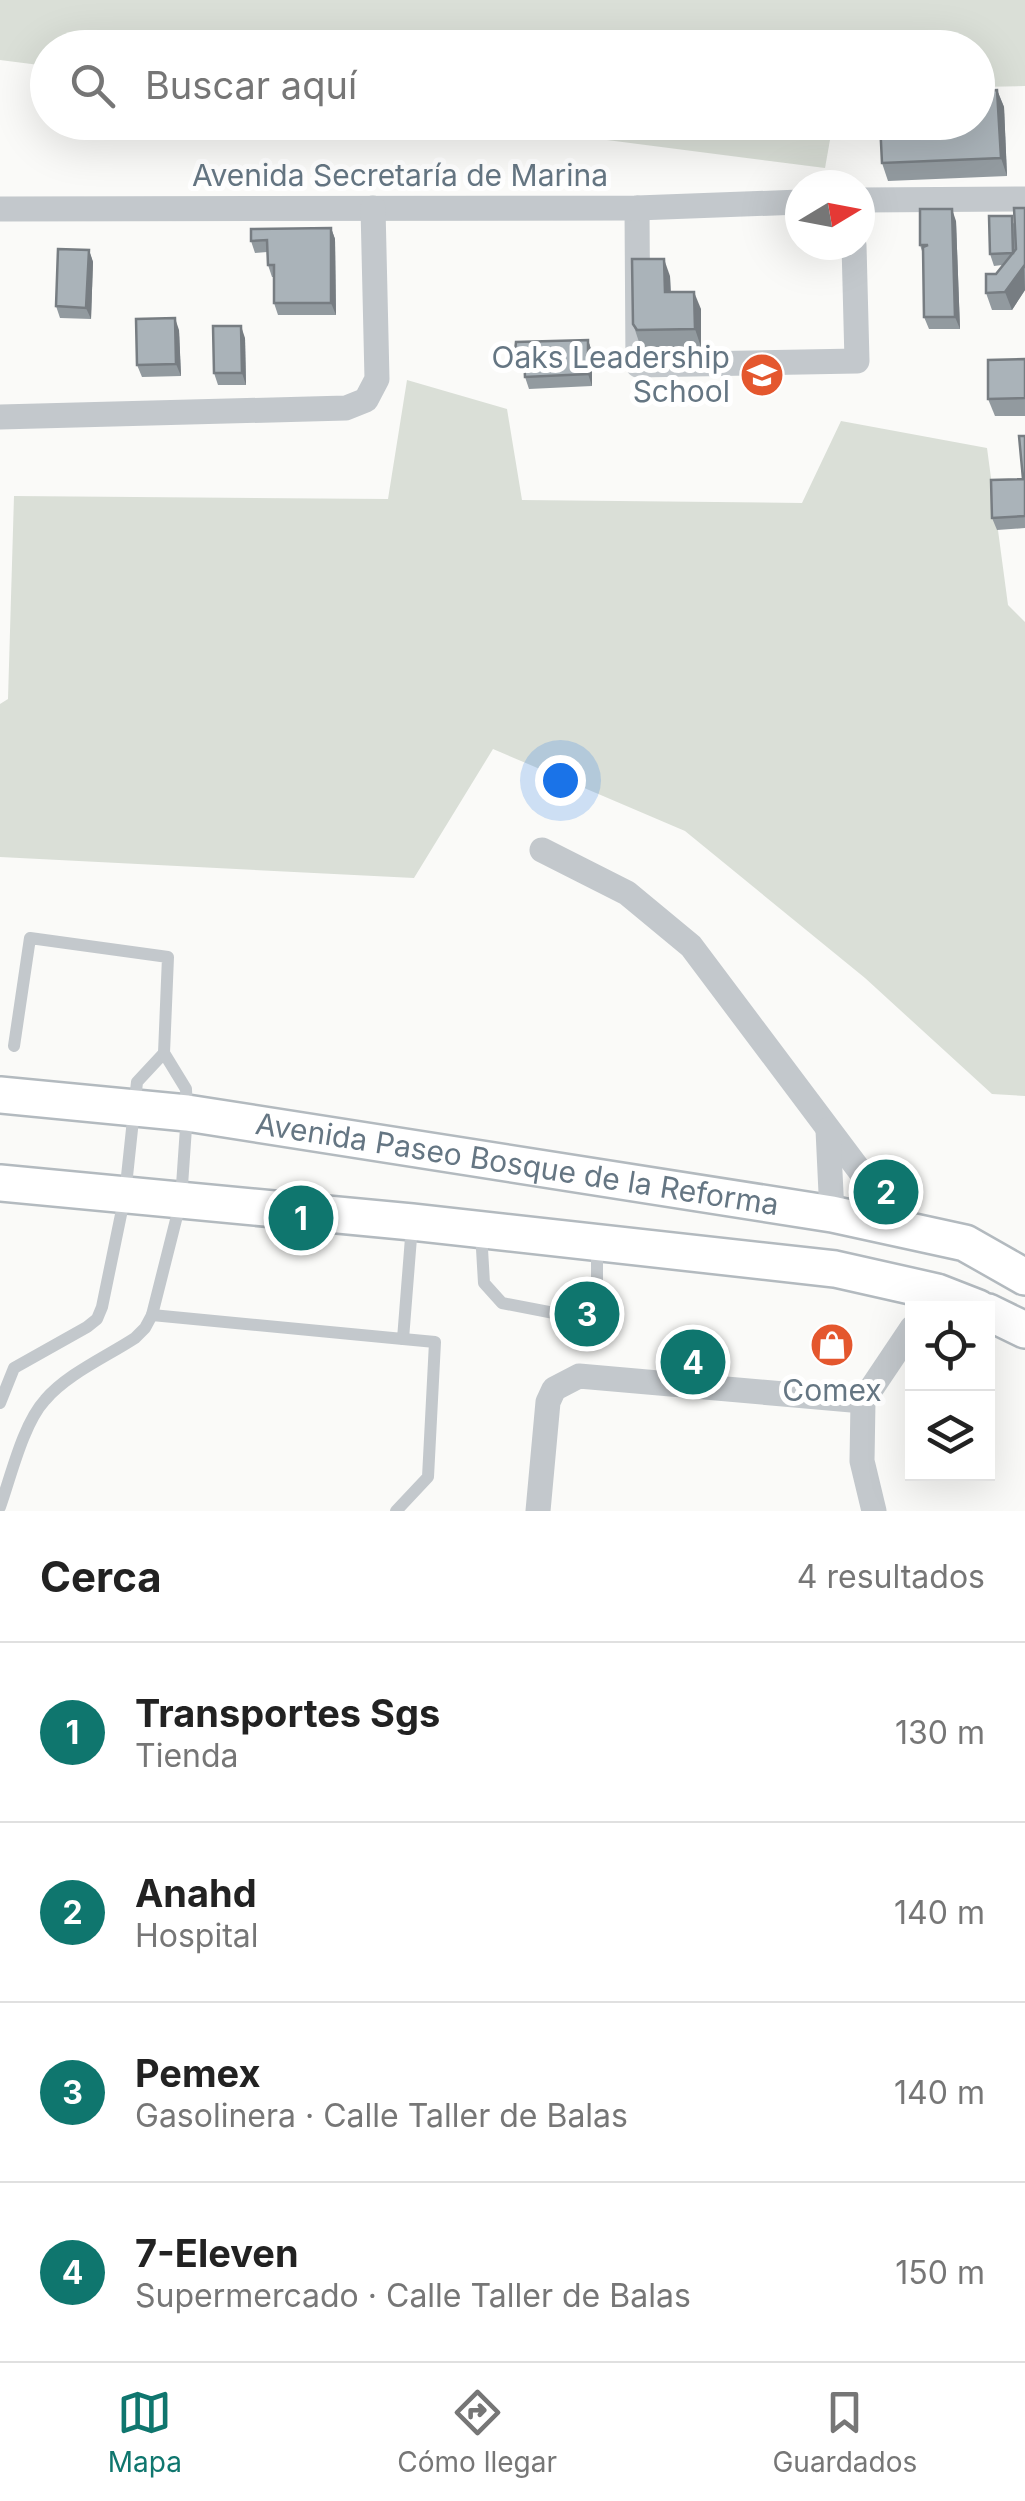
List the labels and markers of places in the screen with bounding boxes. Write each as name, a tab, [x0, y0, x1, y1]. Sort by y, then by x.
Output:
place label: Oaks Leadership School	[492, 339, 730, 409]
school or university icon: Oaks Leadership School	[739, 352, 785, 398]
pin: 2	[854, 1154, 918, 1230]
pin: 1	[268, 1180, 334, 1256]
pin: 3	[554, 1276, 620, 1352]
shop icon: Comex	[809, 1322, 855, 1368]
pin: 4	[660, 1324, 726, 1400]
place label: Comex	[782, 1372, 882, 1408]

